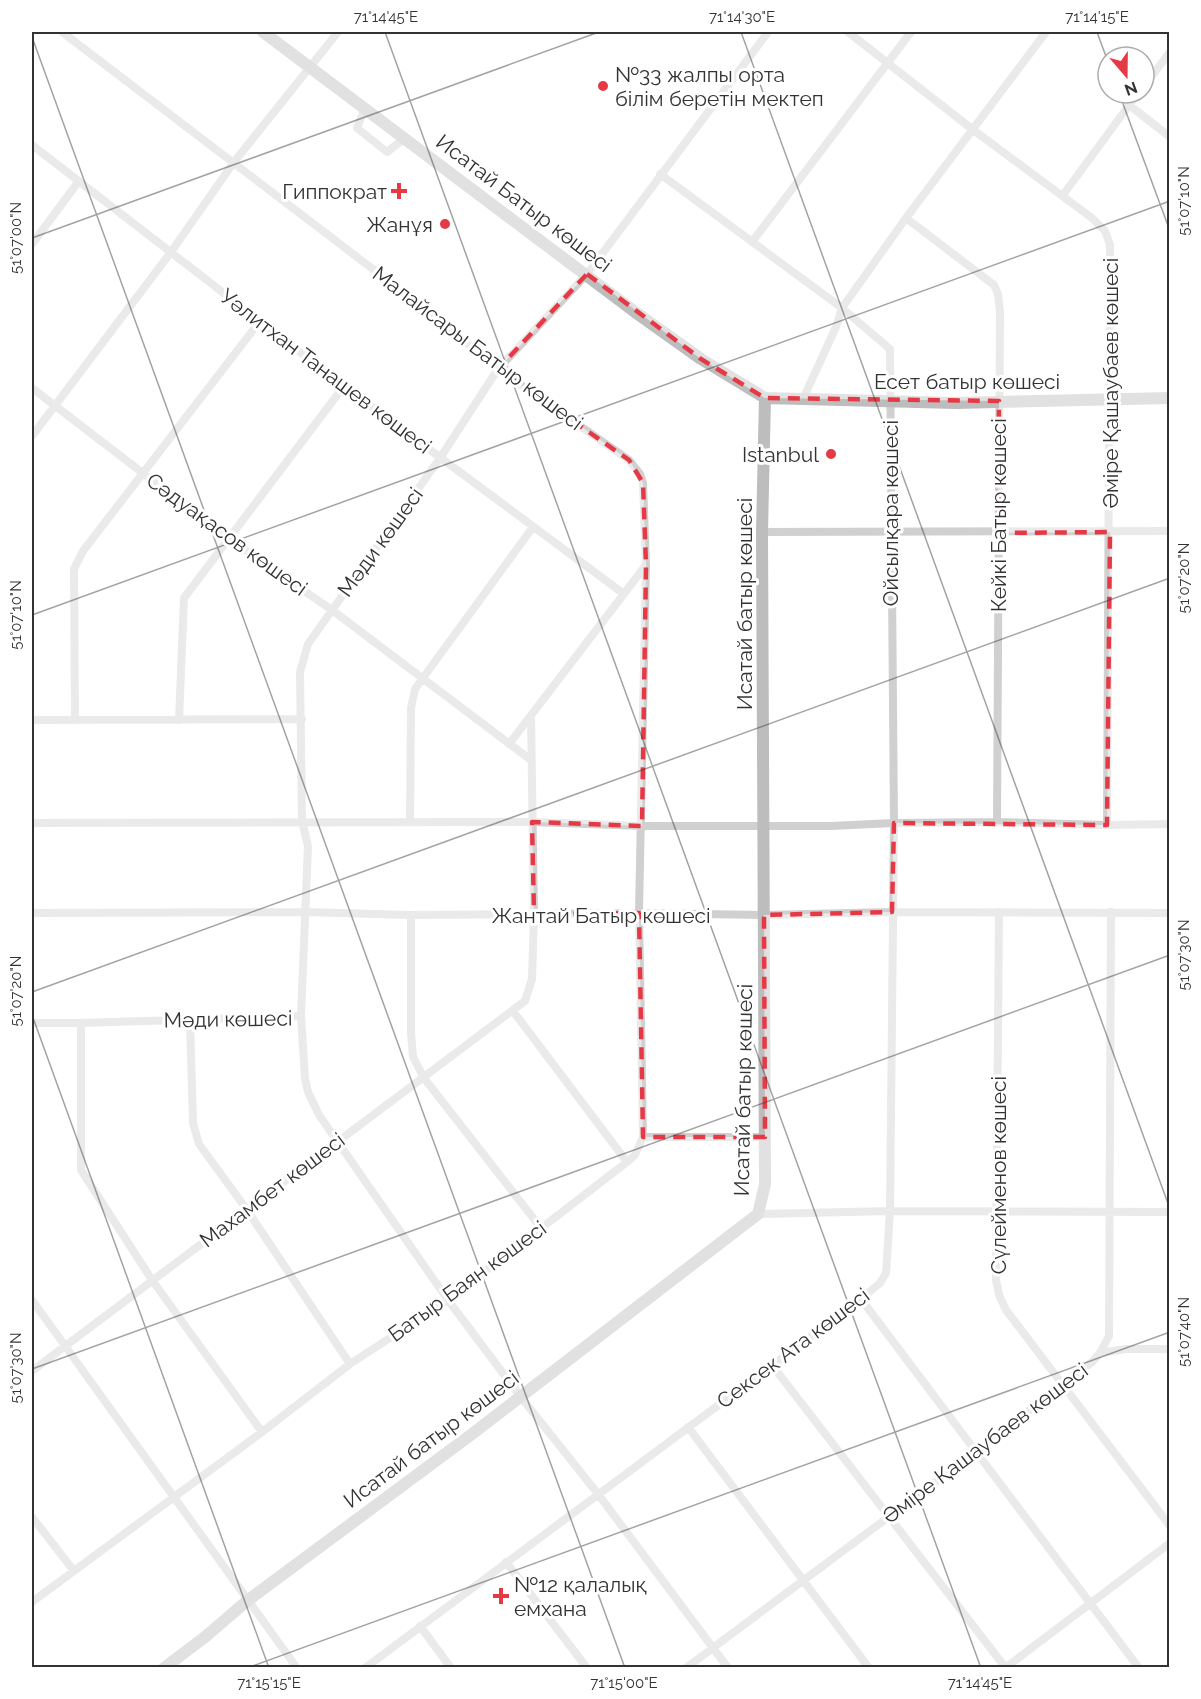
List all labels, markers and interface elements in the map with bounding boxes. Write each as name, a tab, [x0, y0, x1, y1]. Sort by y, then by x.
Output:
text: 71°14'45"E	[354, 8, 418, 26]
text: 71°14'30"E	[709, 8, 775, 26]
text: 71°14'15"E	[1065, 8, 1129, 26]
north arrow	[1096, 45, 1156, 105]
place label: №33 жалпы орта білім беретін мектеп	[615, 62, 824, 111]
text: N	[1122, 78, 1140, 100]
marker: №33 жалпы орта білім беретін мектеп	[596, 79, 610, 93]
street label: Исатай Батыр көшесі	[431, 129, 617, 277]
text: 51°07'10"N	[1175, 166, 1193, 236]
place label: Гиппократ	[282, 179, 387, 204]
marker: Гиппократ	[392, 184, 406, 198]
text: 51°07'00"N	[7, 202, 25, 274]
place label: Жанұя	[366, 212, 433, 237]
marker: Жанұя	[438, 217, 452, 231]
street label: Әміре Қашаубаев көшесі	[1098, 258, 1123, 508]
street label: Малайсары Батыр көшесі	[368, 261, 588, 435]
street label: Уәлитхан Танашев көшесі	[215, 283, 437, 459]
street label: Есет батыр көшесі	[874, 369, 1060, 394]
street label: Кейкі Батыр көшесі	[986, 418, 1011, 612]
street label: Ойсылқара көшесі	[878, 420, 903, 606]
place label: Istanbul	[742, 442, 819, 467]
marker: Istanbul	[824, 447, 838, 461]
street label: Сәдуақасов көшесі	[142, 467, 312, 601]
street label: Мәди көшесі	[332, 483, 428, 601]
street label: Исатай батыр көшесі	[732, 498, 757, 710]
text: 51°07'20"N	[1175, 543, 1193, 613]
text: 51°07'10"N	[7, 580, 25, 650]
street label: Жантай Батыр көшесі	[491, 903, 711, 928]
text: 51°07'30"N	[1175, 919, 1193, 991]
text: 51°07'20"N	[7, 956, 25, 1026]
street label: Исатай батыр көшесі	[729, 983, 757, 1197]
street label: Мәди көшесі	[163, 1005, 293, 1033]
street label: Сүлейменов көшесі	[986, 1076, 1011, 1274]
street label: Махамбет көшесі	[195, 1127, 349, 1253]
street label: Батыр Баян көшесі	[383, 1215, 551, 1347]
street label: Сексек Ата көшесі	[712, 1282, 874, 1414]
text: 51°07'40"N	[1175, 1297, 1193, 1367]
text: 51°07'30"N	[7, 1332, 25, 1404]
street label: Әміре Қашаубаев көшесі	[877, 1358, 1093, 1528]
street label: Исатай батыр көшесі	[339, 1365, 523, 1513]
place label: №12 қалалық емхана	[514, 1572, 647, 1621]
marker: №12 қалалық емхана	[492, 1587, 510, 1605]
text: 71°15'15"E	[237, 1674, 301, 1692]
text: 71°15'00"E	[590, 1674, 658, 1692]
text: 71°14'45"E	[948, 1674, 1012, 1692]

